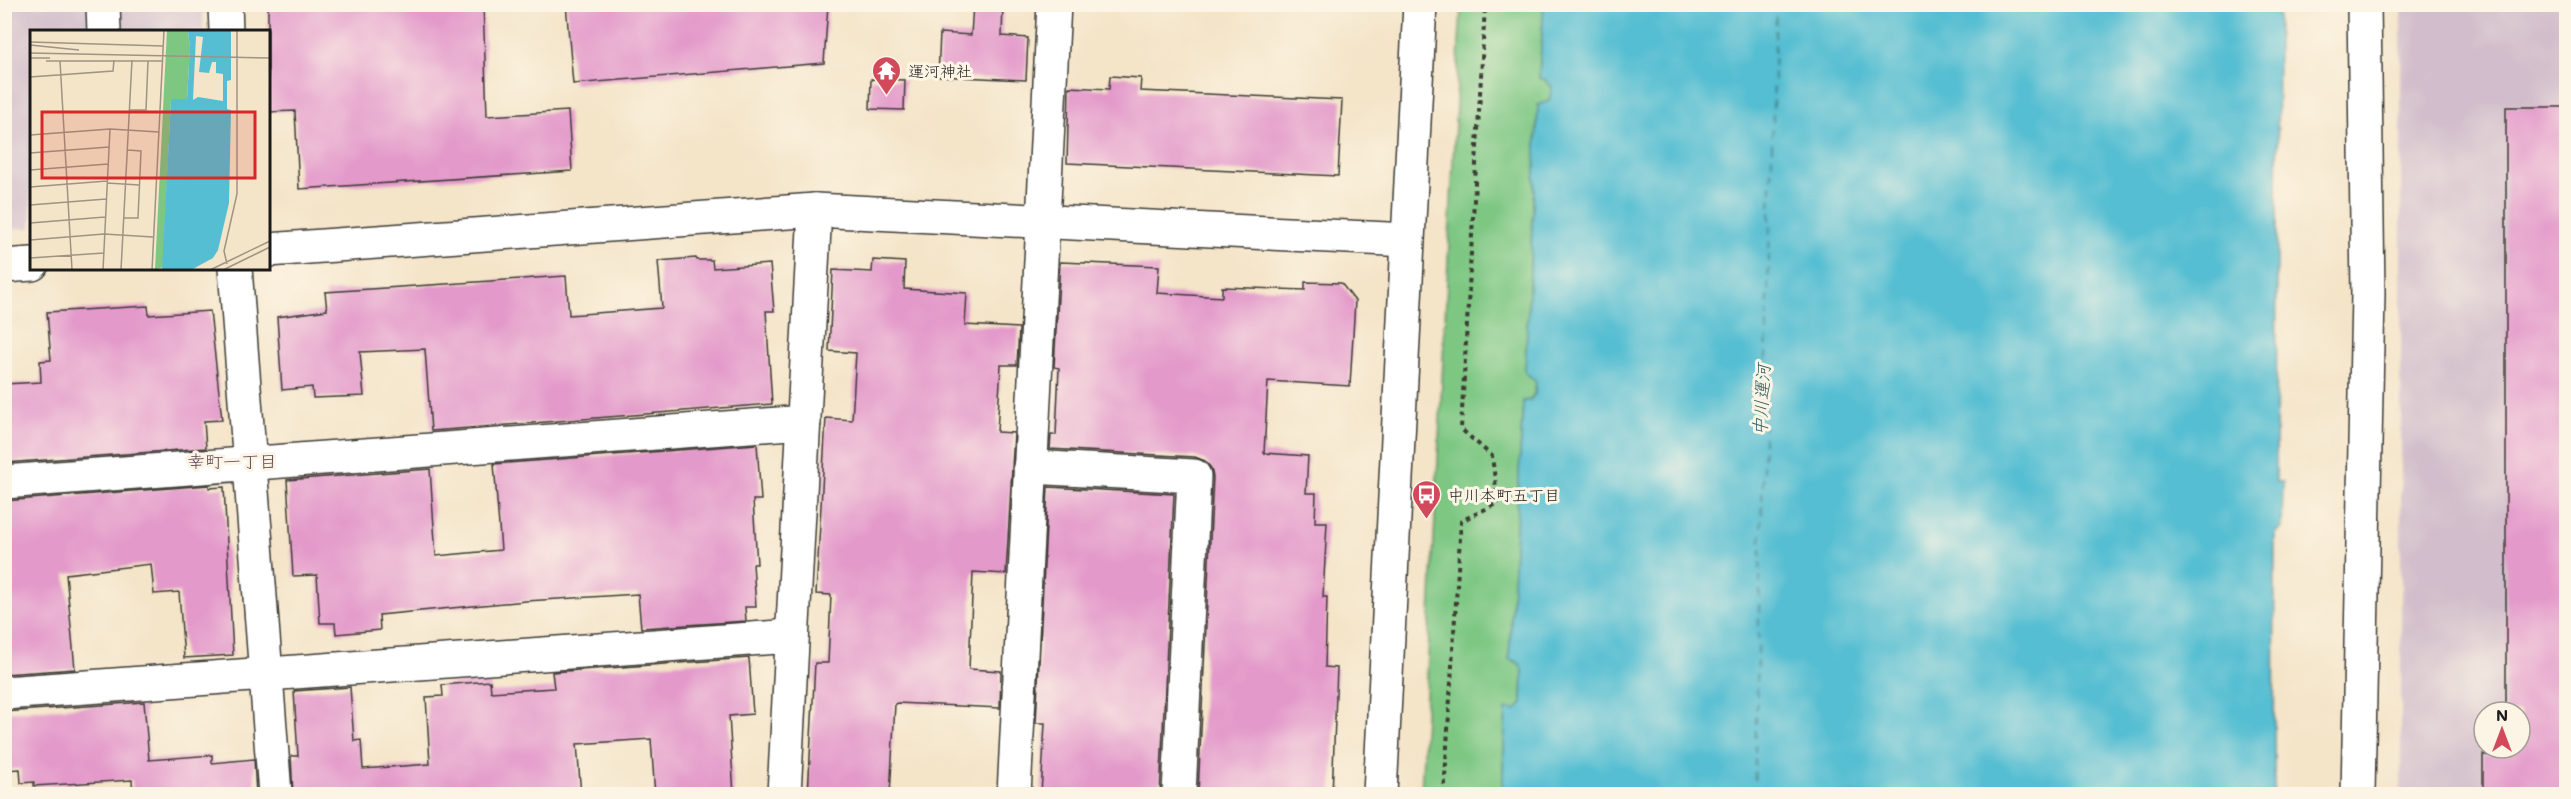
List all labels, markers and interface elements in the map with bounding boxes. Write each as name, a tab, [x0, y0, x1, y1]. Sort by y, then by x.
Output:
inset map	[30, 30, 270, 270]
temple icon: 運河神社	[871, 54, 903, 96]
place label: 運河神社	[908, 60, 972, 81]
water label: 中川運河	[1747, 360, 1775, 437]
district label: 幸町一丁目	[187, 449, 277, 473]
bus stop icon: 中川本町五丁目	[1411, 478, 1443, 520]
place label: 中川本町五丁目	[1448, 484, 1560, 505]
north arrow	[2472, 700, 2532, 760]
text: N	[2496, 704, 2508, 725]

